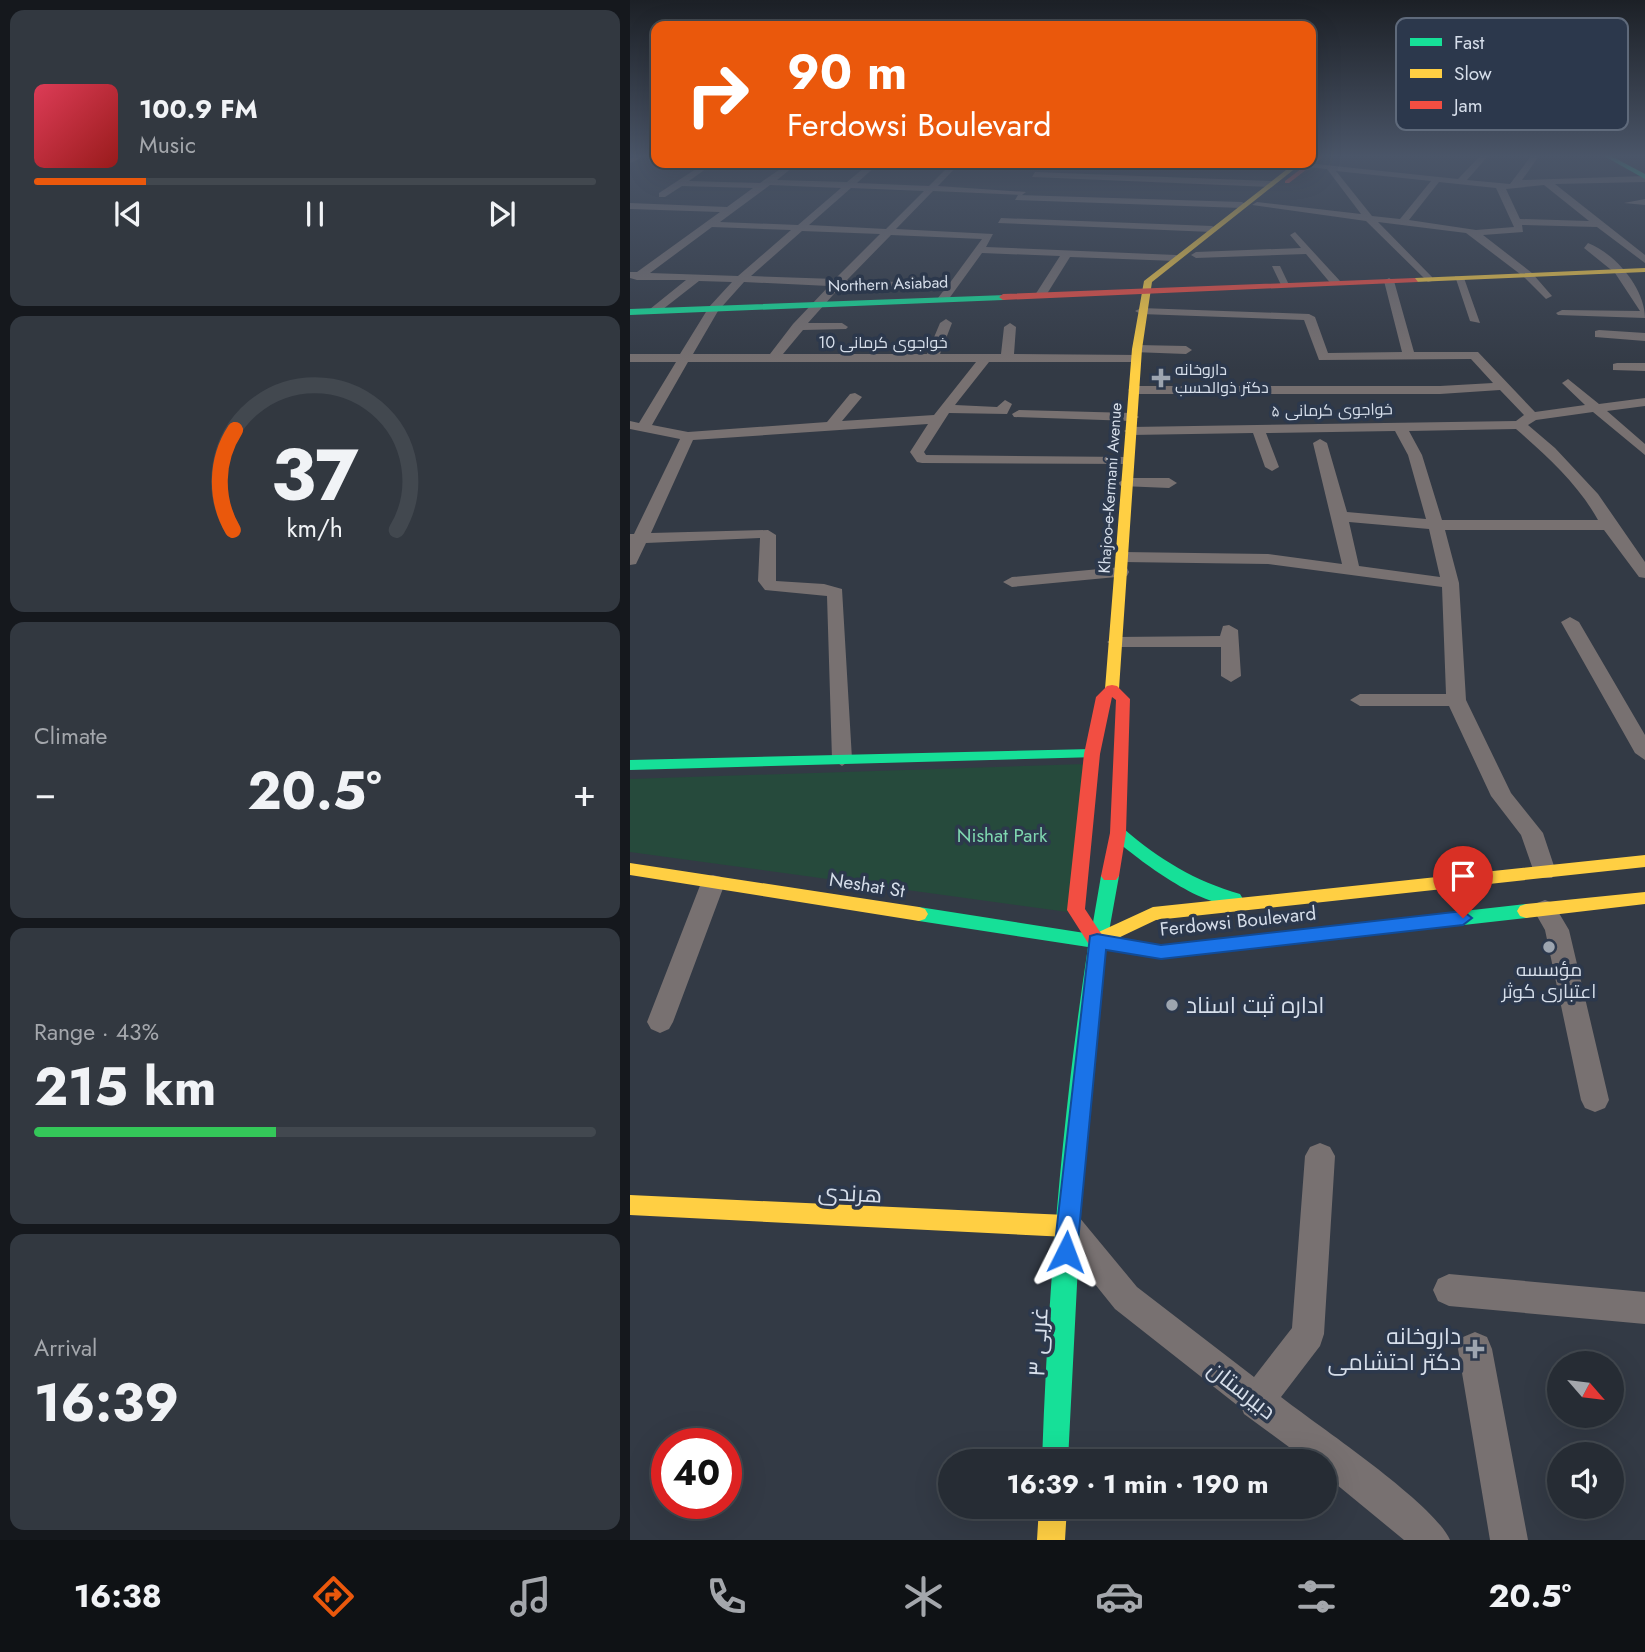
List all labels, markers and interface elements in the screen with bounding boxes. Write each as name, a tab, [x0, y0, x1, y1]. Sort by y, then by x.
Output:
legend	[1396, 18, 1628, 130]
text: Fast	[1454, 29, 1485, 56]
text: 90 m	[787, 37, 907, 107]
icon: right	[672, 49, 763, 140]
text: Slow	[1454, 60, 1492, 87]
text: 100.9 FM	[139, 90, 258, 128]
text: Jam	[1451, 92, 1483, 119]
text: Ferdowsi Boulevard	[787, 102, 1051, 148]
text: Music	[139, 128, 196, 162]
icon: previous	[109, 195, 147, 233]
icon: pause	[296, 195, 334, 233]
icon: next	[483, 195, 521, 233]
street label: Northern Asiabad	[827, 270, 949, 298]
street label: خواجوی کرمانی 10	[818, 331, 948, 354]
place label: داروخانه دکتر ذوالحسب	[1175, 358, 1269, 399]
marker: داروخانه دکتر ذوالحسب	[1153, 370, 1169, 386]
street label: خواجوی کرمانی ۵	[1271, 397, 1393, 423]
street label: Khajoo-e-Kermani Avenue	[1093, 402, 1127, 574]
text: 37	[271, 422, 359, 527]
text: km/h	[287, 510, 343, 546]
text: Climate	[34, 719, 107, 753]
text: 20.5°	[247, 753, 382, 829]
text: −	[34, 765, 56, 820]
text: +	[573, 765, 596, 820]
park label: Nishat Park	[957, 822, 1048, 849]
pin	[1433, 846, 1493, 918]
icon: arrive	[1444, 857, 1482, 895]
street label: Neshat St	[827, 866, 907, 904]
street label: Ferdowsi Boulevard	[1158, 899, 1318, 943]
marker: مؤسسه اعتباری کوثر	[1541, 939, 1557, 955]
place label: مؤسسه اعتباری کوثر	[1501, 956, 1596, 1005]
place label: اداره ثبت اسناد	[1186, 988, 1324, 1022]
marker: اداره ثبت اسناد	[1164, 997, 1180, 1013]
text: Range · 43%	[34, 1015, 159, 1049]
text: 215 km	[34, 1049, 216, 1125]
street label: هرندی	[817, 1174, 883, 1212]
position arrow	[1029, 1215, 1103, 1289]
street label: ۳ غربی	[1019, 1306, 1057, 1378]
place label: داروخانه دکتر احتشامی	[1328, 1319, 1461, 1379]
text: Arrival	[34, 1331, 97, 1365]
marker: داروخانه دکتر احتشامی	[1467, 1341, 1483, 1357]
north arrow	[1547, 1351, 1624, 1428]
map controls	[1547, 1351, 1624, 1519]
street label: دبیرستان	[1200, 1352, 1284, 1428]
text: 16:39	[34, 1365, 179, 1441]
speed limit sign: 40	[651, 1428, 742, 1519]
button: sound	[1547, 1442, 1624, 1519]
text: 16:39 · 1 min · 190 m	[1007, 1465, 1268, 1503]
icon: directions	[309, 1572, 358, 1621]
icon: music	[506, 1572, 555, 1621]
icon: phone	[702, 1572, 751, 1621]
icon: climate	[899, 1572, 948, 1621]
icon: car	[1095, 1572, 1144, 1621]
icon: filters	[1292, 1572, 1341, 1621]
text: 16:38	[74, 1573, 162, 1619]
text: 20.5°	[1489, 1573, 1571, 1619]

